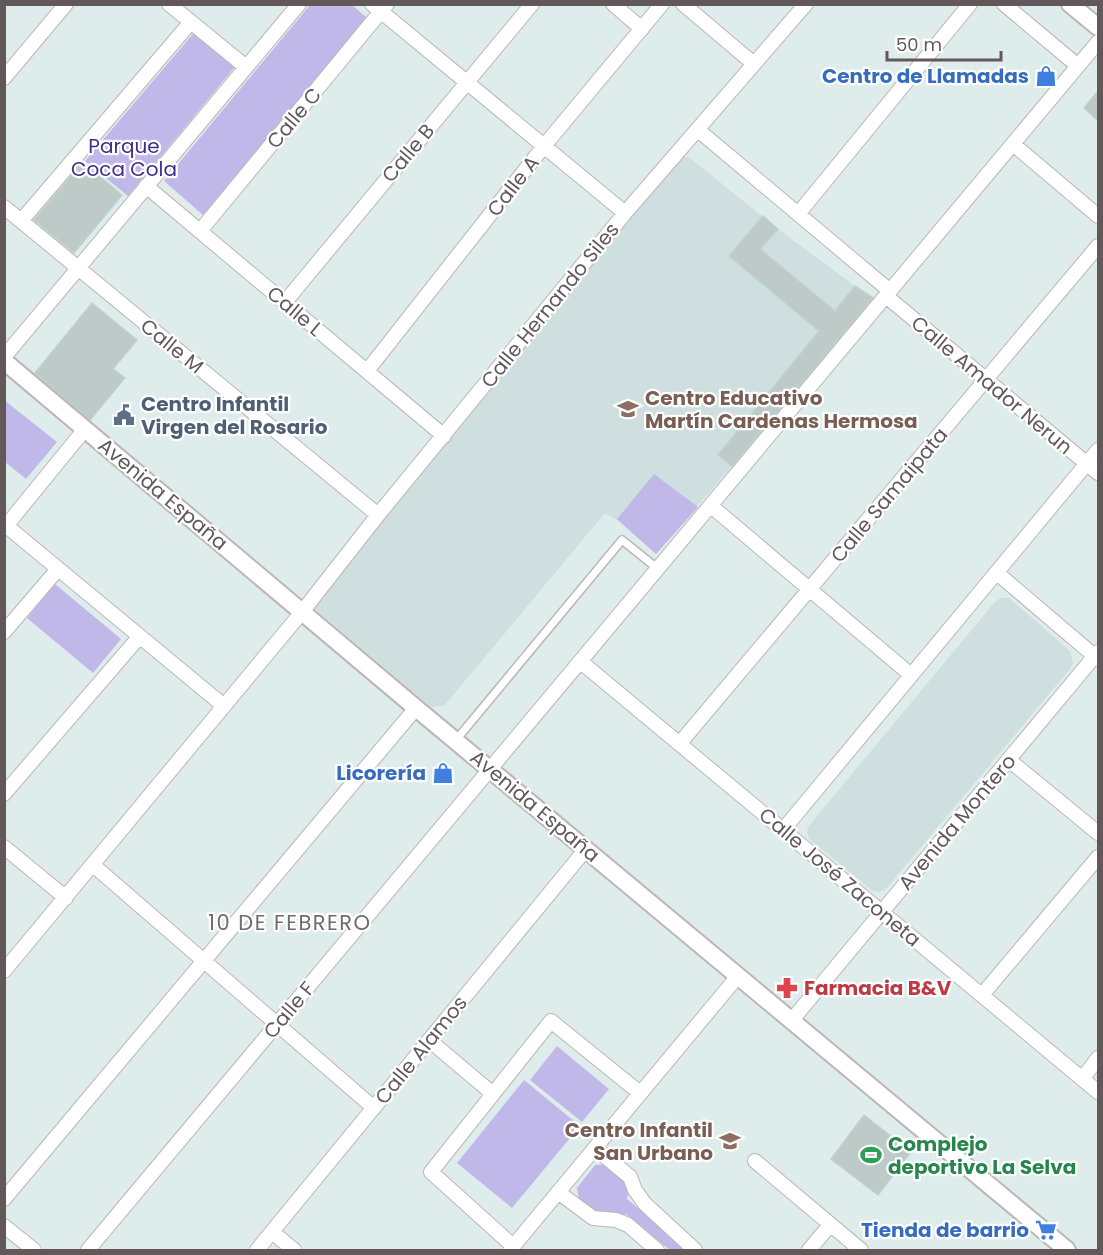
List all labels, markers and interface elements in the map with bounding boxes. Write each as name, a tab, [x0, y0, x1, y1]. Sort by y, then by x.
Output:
scale bar	[887, 24, 1001, 62]
text: 50 m	[896, 32, 942, 57]
place label: Centro de Llamadas	[822, 62, 1029, 90]
shop icon: Centro de Llamadas	[1034, 64, 1058, 88]
street label: Calle C	[260, 81, 328, 155]
street label: Calle B	[375, 118, 441, 188]
park label: Parque Coca Cola	[71, 132, 177, 183]
street label: Calle A	[480, 150, 546, 222]
street label: Calle Hernando Siles	[474, 216, 626, 394]
street label: Calle L	[261, 279, 329, 343]
street label: Calle Amador Nerun	[905, 309, 1079, 461]
street label: Calle M	[135, 312, 209, 380]
place label: Centro Educativo Martín Cardenas Hermosa	[645, 384, 918, 435]
place label: Centro Infantil Virgen del Rosario	[141, 390, 328, 441]
school or university icon: Centro Educativo Martín Cardenas Hermosa	[616, 397, 640, 421]
public building icon: Centro Infantil Virgen del Rosario	[112, 403, 136, 427]
street label: Calle Samaipata	[824, 421, 954, 569]
street label: Avenida España	[92, 431, 234, 557]
street label: Avenida España	[464, 743, 606, 869]
street label: Avenida Montero	[892, 748, 1022, 896]
place label: Licorería	[336, 759, 426, 787]
shop icon: Licorería	[431, 761, 455, 785]
street label: Calle José Zaconeta	[753, 801, 927, 953]
district label: 10 DE FEBRERO	[208, 908, 372, 937]
place label: Farmacia B&V	[804, 974, 952, 1002]
street label: Calle F	[257, 975, 321, 1045]
pharmacy icon: Farmacia B&V	[775, 976, 799, 1000]
street label: Calle Alamos	[368, 990, 474, 1110]
place label: Centro Infantil San Urbano	[565, 1116, 713, 1167]
school or university icon: Centro Infantil San Urbano	[718, 1129, 742, 1153]
place label: Complejo deportivo La Selva	[888, 1130, 1076, 1181]
sports icon: Complejo deportivo La Selva	[859, 1143, 883, 1167]
place label: Tienda de barrio	[861, 1216, 1029, 1244]
supermarket icon: Tienda de barrio	[1034, 1218, 1058, 1242]

